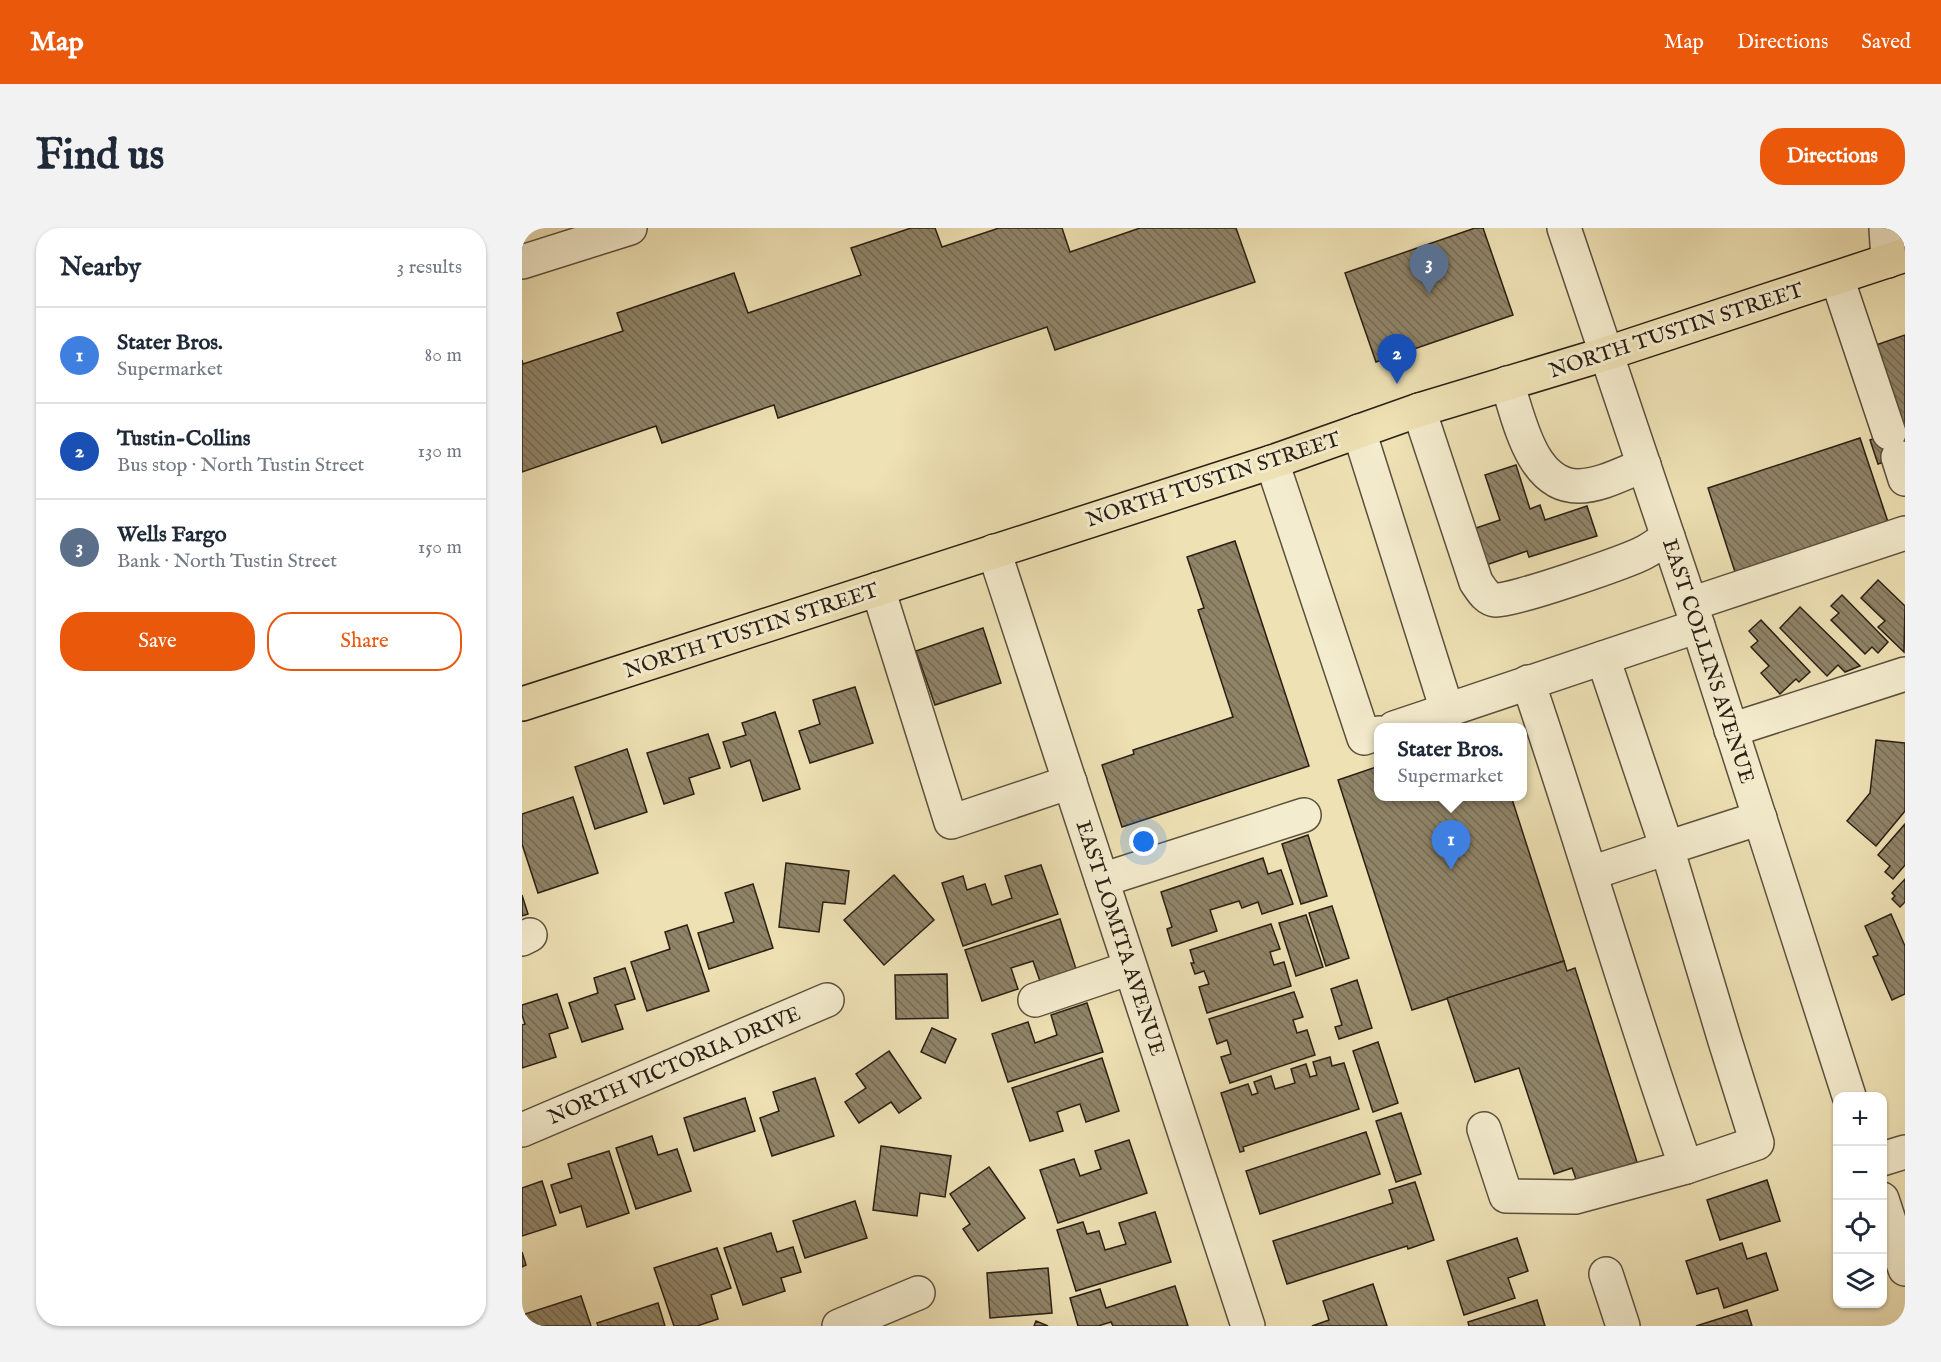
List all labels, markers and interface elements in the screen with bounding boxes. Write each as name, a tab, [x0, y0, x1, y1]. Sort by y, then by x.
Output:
text: Map	[30, 25, 84, 60]
text: Map	[1664, 29, 1704, 56]
text: Directions	[1737, 29, 1828, 56]
text: Saved	[1861, 29, 1911, 56]
button: Directions	[1760, 128, 1905, 185]
text: Find us	[36, 130, 164, 183]
pin: 3	[1410, 244, 1448, 294]
text: Nearby	[60, 251, 141, 284]
text: 3 results	[397, 255, 462, 280]
street label: NORTH TUSTIN STREET	[1546, 277, 1808, 385]
text: Stater Bros.	[117, 329, 223, 357]
pin: 2	[1378, 334, 1416, 384]
text: 1	[76, 343, 83, 368]
text: 80 m	[425, 343, 462, 368]
text: Supermarket	[117, 357, 223, 382]
text: Tustin-Collins	[117, 425, 251, 453]
street label: NORTH TUSTIN STREET	[1083, 426, 1345, 534]
text: 2	[75, 439, 84, 464]
text: 130 m	[417, 439, 462, 464]
text: Bus stop · North Tustin Street	[117, 453, 364, 478]
text: Wells Fargo	[117, 521, 227, 549]
text: 3	[76, 535, 83, 560]
text: 150 m	[418, 535, 462, 560]
street label: EAST COLLINS AVENUE	[1655, 536, 1760, 787]
text: Bank · North Tustin Street	[117, 549, 337, 574]
street label: NORTH TUSTIN STREET	[621, 577, 883, 685]
button: Save	[60, 612, 255, 671]
button: Share	[267, 612, 462, 671]
popup	[1374, 723, 1527, 801]
text: Stater Bros.	[1398, 736, 1503, 764]
text: Supermarket	[1398, 764, 1503, 789]
street label: EAST LOMITA AVENUE	[1069, 817, 1170, 1060]
pin: 1	[1432, 820, 1470, 870]
your location	[1129, 827, 1158, 856]
street label: NORTH VICTORIA DRIVE	[544, 1001, 805, 1132]
map controls	[1833, 1092, 1887, 1308]
button: +	[1833, 1092, 1887, 1146]
button: −	[1833, 1146, 1887, 1200]
button: locate	[1833, 1200, 1887, 1254]
button: layers	[1833, 1254, 1887, 1308]

